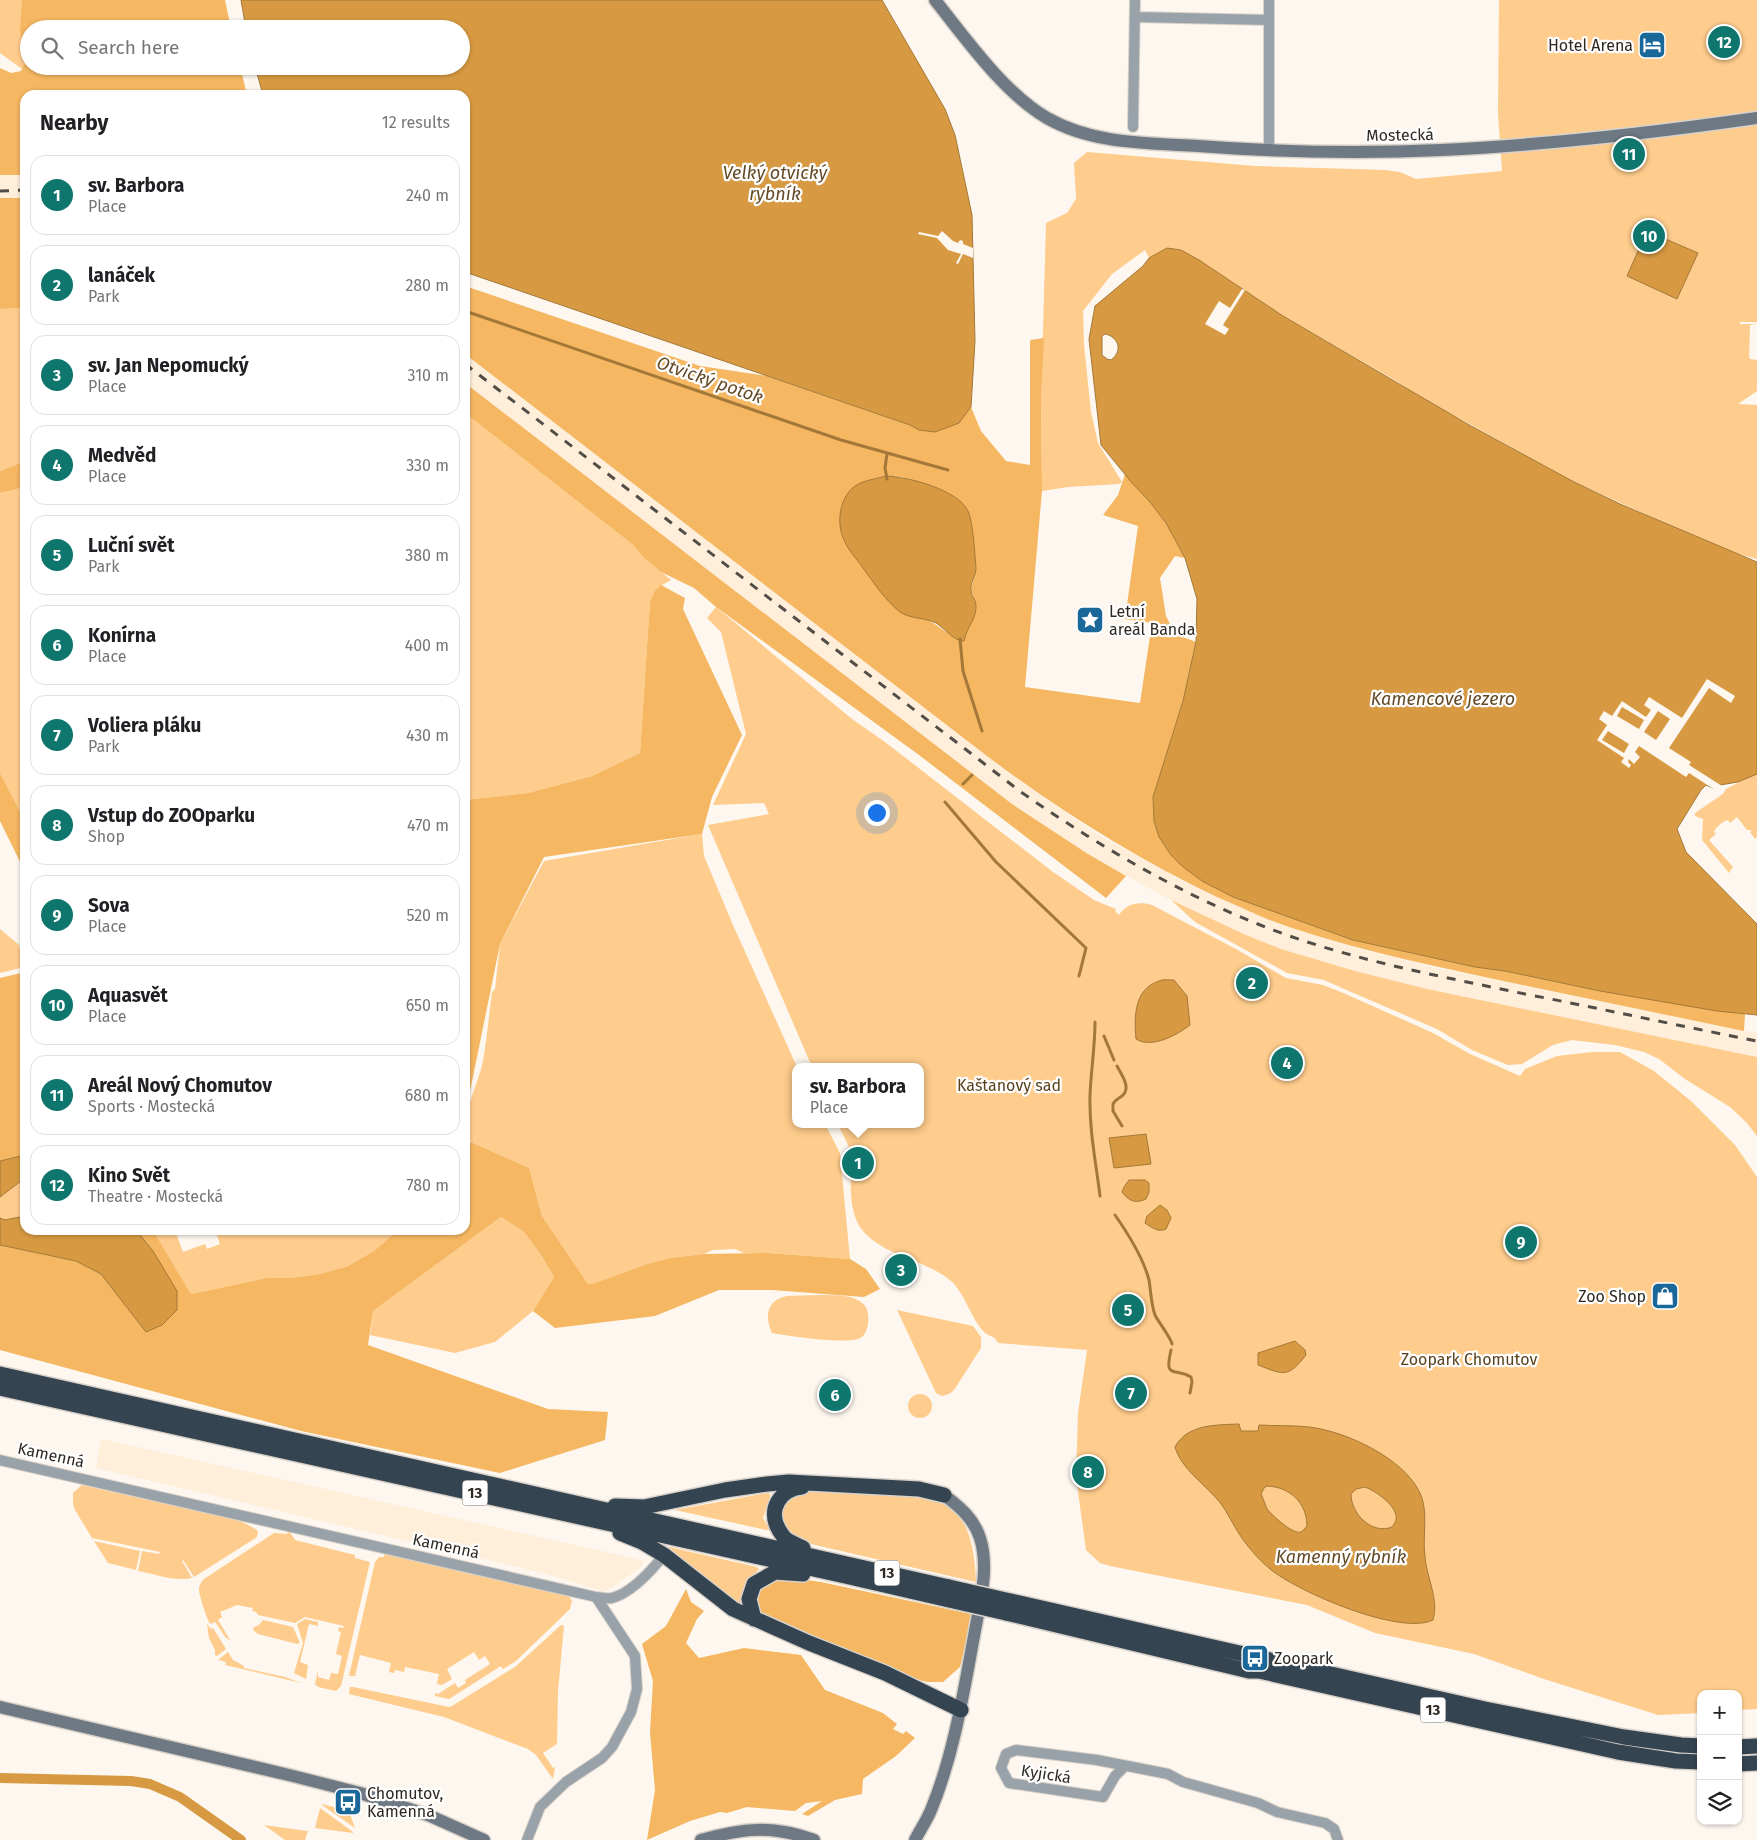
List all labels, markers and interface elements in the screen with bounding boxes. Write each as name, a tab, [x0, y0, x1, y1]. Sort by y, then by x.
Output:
search box	[20, 20, 470, 75]
pin: 12	[1708, 23, 1740, 61]
hotel icon: Hotel Arena	[1637, 30, 1667, 60]
icon: search	[38, 34, 66, 62]
text: Search here	[78, 36, 179, 59]
place label: Hotel Arena	[1548, 36, 1633, 55]
text: Nearby	[40, 110, 108, 136]
text: 12 results	[382, 113, 450, 132]
street label: Mostecká	[1366, 125, 1434, 145]
pin: 11	[1613, 135, 1645, 173]
water label: Velký otvický rybník	[723, 162, 829, 205]
text: sv. Barbora	[88, 174, 184, 197]
text: 1	[53, 186, 61, 205]
text: 240 m	[406, 186, 449, 205]
text: Place	[88, 197, 127, 216]
pin: 10	[1633, 217, 1665, 255]
text: lanáček	[88, 264, 155, 287]
text: 2	[53, 276, 61, 295]
text: 280 m	[405, 276, 449, 295]
text: Park	[88, 287, 120, 306]
water label: Otvický potok	[654, 351, 766, 409]
text: sv. Jan Nepomucký	[88, 354, 249, 377]
text: 3	[53, 366, 61, 385]
text: 310 m	[408, 366, 449, 385]
text: Place	[88, 377, 127, 396]
text: Medvěd	[88, 444, 156, 467]
text: 4	[52, 456, 62, 475]
text: 330 m	[406, 456, 449, 475]
text: Place	[88, 467, 127, 486]
text: Luční svět	[88, 534, 175, 557]
text: 5	[53, 546, 61, 565]
text: 380 m	[405, 546, 449, 565]
text: Park	[88, 557, 120, 576]
place label: Letní areál Banda	[1109, 602, 1196, 639]
place icon: Letní areál Banda	[1075, 605, 1105, 635]
text: Konírna	[88, 624, 156, 647]
text: 6	[52, 636, 62, 655]
text: 400 m	[405, 636, 449, 655]
text: Place	[88, 647, 127, 666]
water label: Kamencové jezero	[1371, 688, 1515, 710]
text: Voliera pláku	[88, 714, 201, 737]
text: 7	[53, 726, 61, 745]
text: 430 m	[406, 726, 449, 745]
text: Park	[88, 737, 120, 756]
your location	[864, 800, 890, 826]
text: Vstup do ZOOparku	[88, 804, 255, 827]
text: 8	[52, 816, 62, 835]
text: 470 m	[407, 816, 449, 835]
text: Shop	[88, 827, 125, 846]
text: Sova	[88, 894, 130, 917]
text: 9	[53, 906, 61, 925]
text: 520 m	[406, 906, 449, 925]
text: Place	[88, 917, 127, 936]
pin: 2	[1236, 964, 1268, 1002]
text: Aquasvět	[88, 984, 168, 1007]
text: 10	[49, 996, 65, 1015]
text: 650 m	[406, 996, 449, 1015]
text: Place	[88, 1007, 127, 1026]
pin: 4	[1271, 1044, 1303, 1082]
popup	[792, 1063, 924, 1128]
text: Areál Nový Chomutov	[88, 1074, 272, 1097]
text: sv. Barbora	[810, 1075, 906, 1098]
park label: Kaštanový sad	[957, 1076, 1061, 1095]
text: 11	[50, 1086, 64, 1105]
text: 680 m	[405, 1086, 449, 1105]
text: Sports · Mostecká	[88, 1097, 215, 1116]
text: Place	[810, 1098, 848, 1117]
pin: 1	[842, 1144, 874, 1182]
text: Kino Svět	[88, 1164, 170, 1187]
text: 12	[49, 1176, 65, 1195]
text: 780 m	[407, 1176, 449, 1195]
text: Theatre · Mostecká	[88, 1187, 223, 1206]
pin: 9	[1505, 1223, 1537, 1261]
pin: 3	[885, 1251, 917, 1289]
shop icon: Zoo Shop	[1650, 1281, 1680, 1311]
place label: Zoo Shop	[1578, 1287, 1646, 1306]
pin: 5	[1112, 1291, 1144, 1329]
park label: Zoopark Chomutov	[1401, 1350, 1537, 1369]
pin: 7	[1115, 1374, 1147, 1412]
pin: 6	[819, 1376, 851, 1414]
street label: Kamenná	[16, 1439, 86, 1471]
pin: 8	[1072, 1453, 1104, 1491]
road number: 13	[462, 1480, 488, 1506]
street label: Kamenná	[411, 1530, 481, 1562]
water label: Kamenný rybník	[1276, 1546, 1407, 1568]
road number: 13	[874, 1560, 900, 1586]
bus stop icon: Zoopark	[1240, 1643, 1270, 1673]
place label: Zoopark	[1274, 1649, 1334, 1668]
map controls	[1697, 1690, 1742, 1825]
button: +	[1697, 1690, 1742, 1735]
road number: 13	[1420, 1698, 1446, 1722]
button: −	[1697, 1735, 1742, 1780]
street label: Kyjická	[1020, 1761, 1072, 1787]
button: layers	[1697, 1780, 1742, 1825]
place label: Chomutov, Kamenná	[367, 1784, 444, 1821]
bus stop icon: Chomutov, Kamenná	[333, 1787, 363, 1817]

